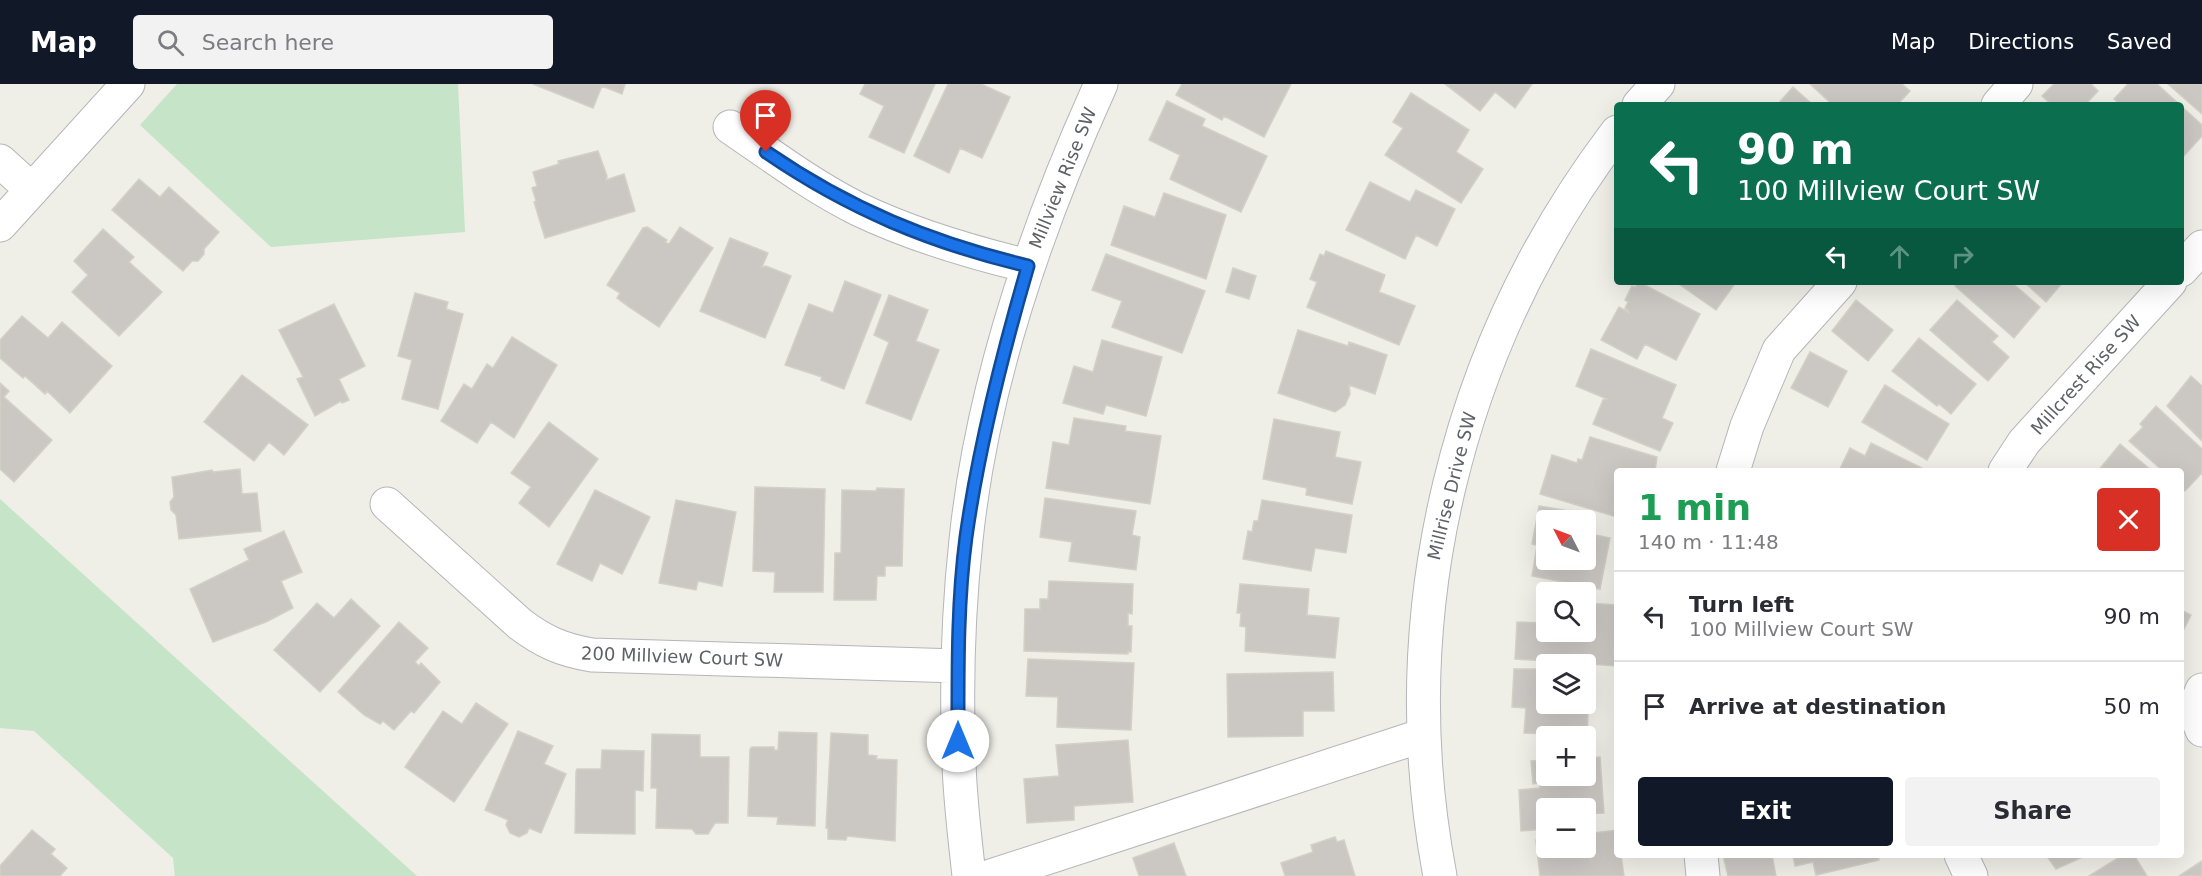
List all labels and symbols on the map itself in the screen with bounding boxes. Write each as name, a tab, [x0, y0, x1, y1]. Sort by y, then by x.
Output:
pin	[740, 90, 791, 152]
street label: Millview Rise SW	[1025, 104, 1101, 252]
street label: Millcrest Rise SW	[2026, 310, 2145, 439]
street label: Millrise Drive SW	[1423, 409, 1480, 562]
north arrow	[1536, 510, 1596, 570]
street label: 200 Millview Court SW	[581, 642, 784, 671]
position arrow	[926, 709, 990, 773]

